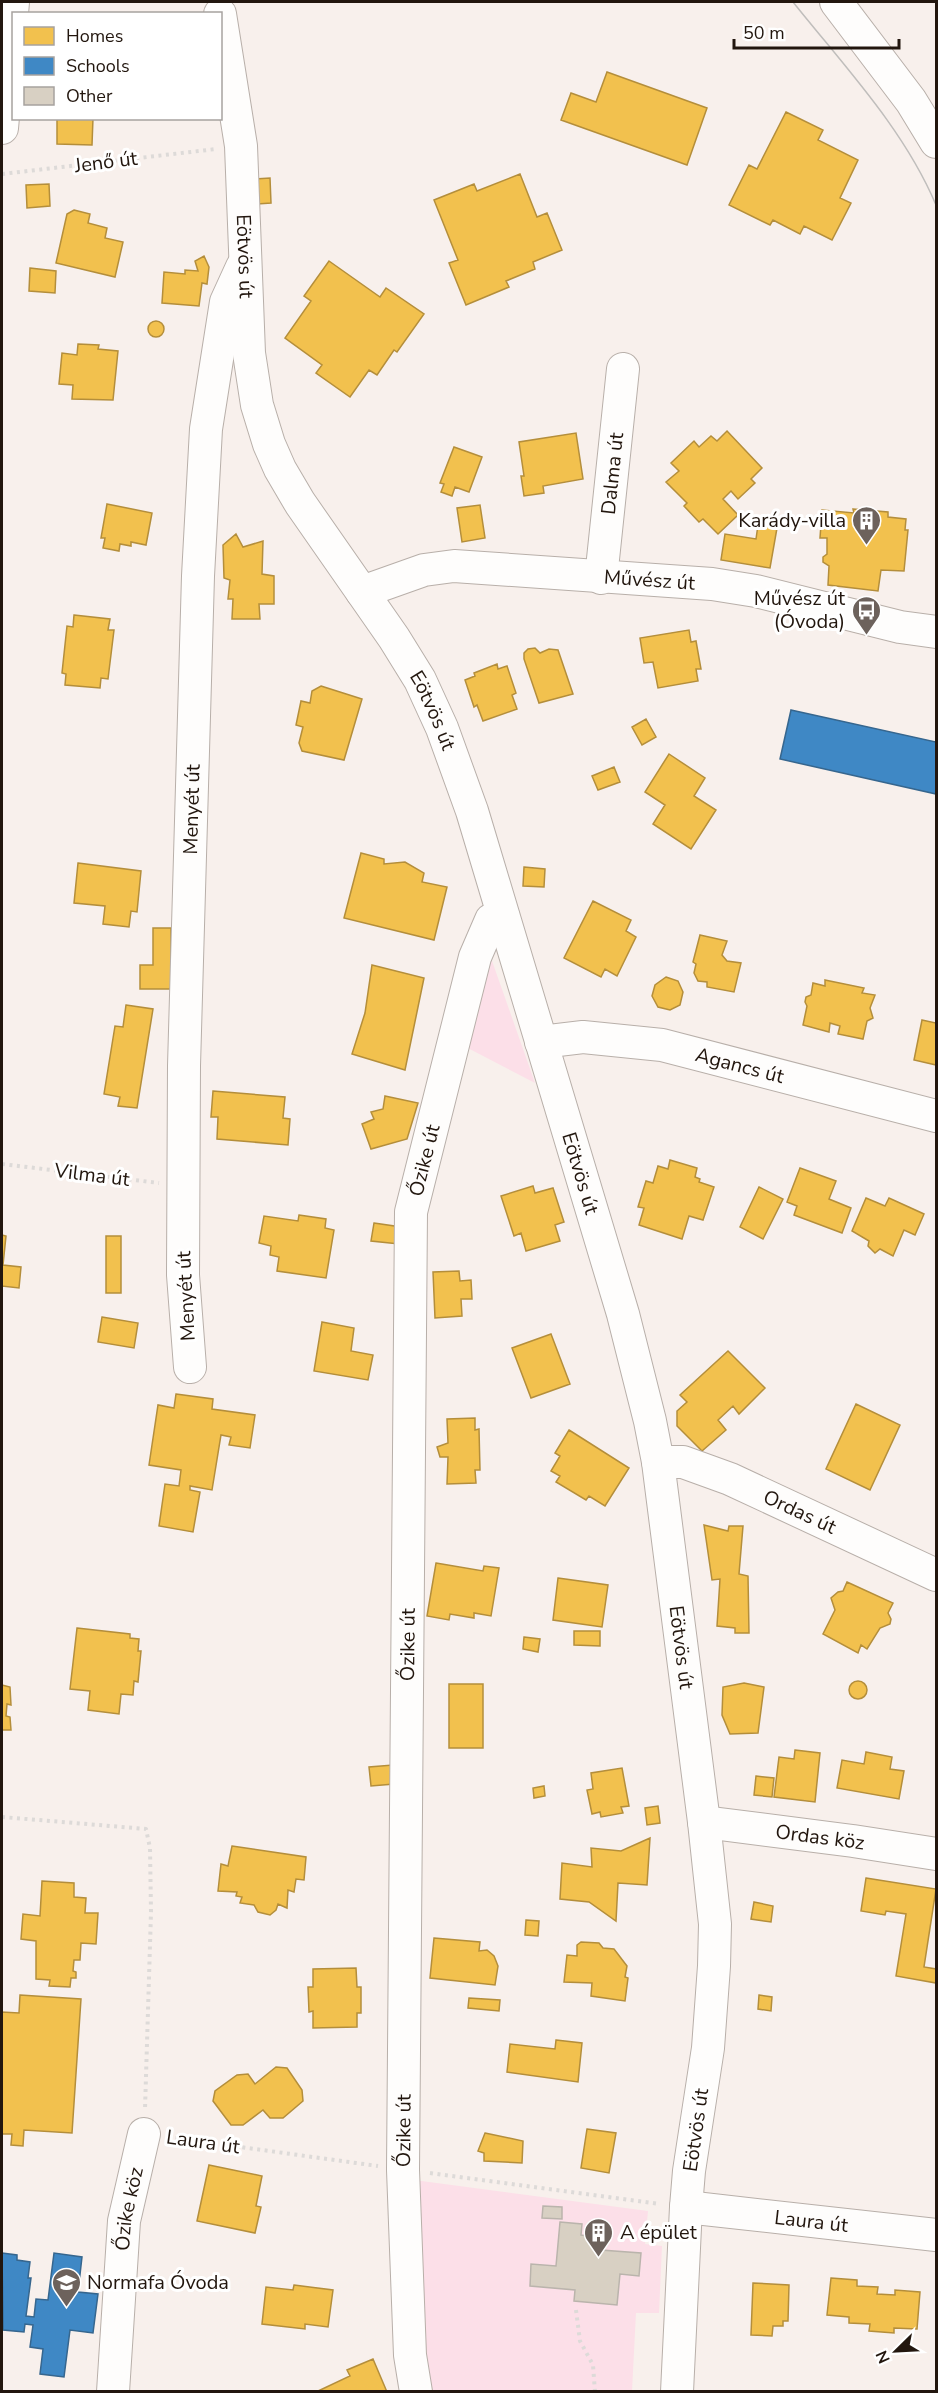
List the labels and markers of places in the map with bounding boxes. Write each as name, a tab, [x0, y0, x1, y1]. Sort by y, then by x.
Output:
building icon: Karády-villa	[851, 504, 883, 546]
place label: Karády-villa	[738, 507, 846, 534]
place label: Művész út (Óvoda)	[754, 585, 846, 635]
bus stop icon: Művész út (Óvoda)	[850, 594, 882, 636]
building icon: A épület	[583, 2216, 615, 2258]
place label: A épület	[620, 2219, 698, 2246]
school or university icon: Normafa Óvoda	[50, 2266, 82, 2308]
place label: Normafa Óvoda	[87, 2269, 229, 2296]

